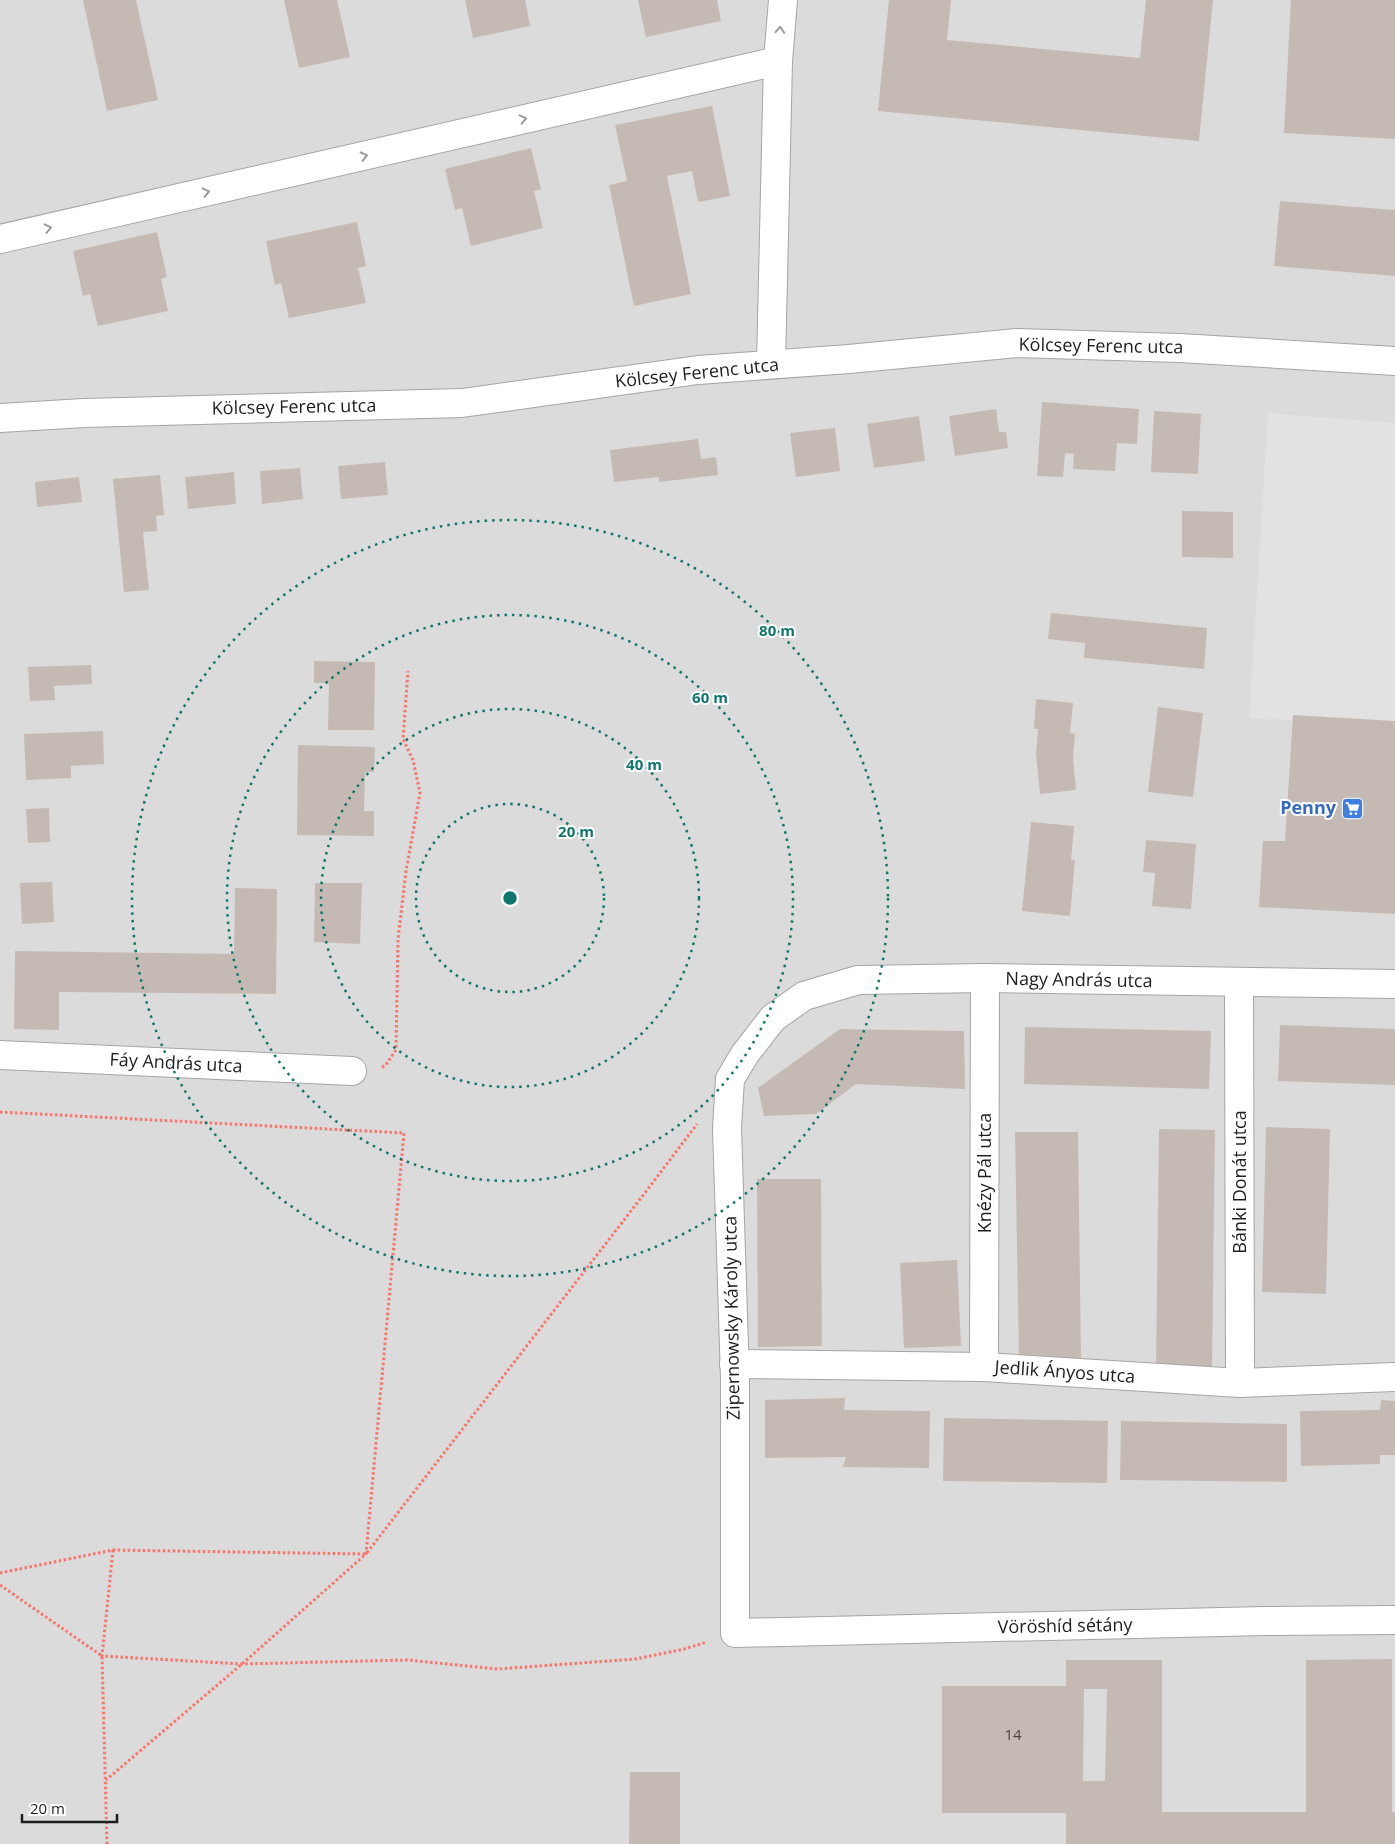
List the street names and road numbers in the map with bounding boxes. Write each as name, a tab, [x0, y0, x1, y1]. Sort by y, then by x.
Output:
street label: Kölcsey Ferenc utca	[1018, 332, 1184, 358]
street label: Kölcsey Ferenc utca	[614, 351, 780, 393]
street label: Kölcsey Ferenc utca	[211, 393, 377, 419]
street label: Nagy András utca	[1005, 966, 1153, 992]
street label: Fáy András utca	[109, 1047, 243, 1077]
street label: Bánki Donát utca	[1227, 1110, 1251, 1254]
street label: Knézy Pál utca	[972, 1113, 996, 1233]
street label: Zipernowsky Károly utca	[717, 1216, 745, 1420]
street label: Jedlik Ányos utca	[992, 1354, 1136, 1388]
street label: Vöröshíd sétány	[997, 1612, 1134, 1638]

